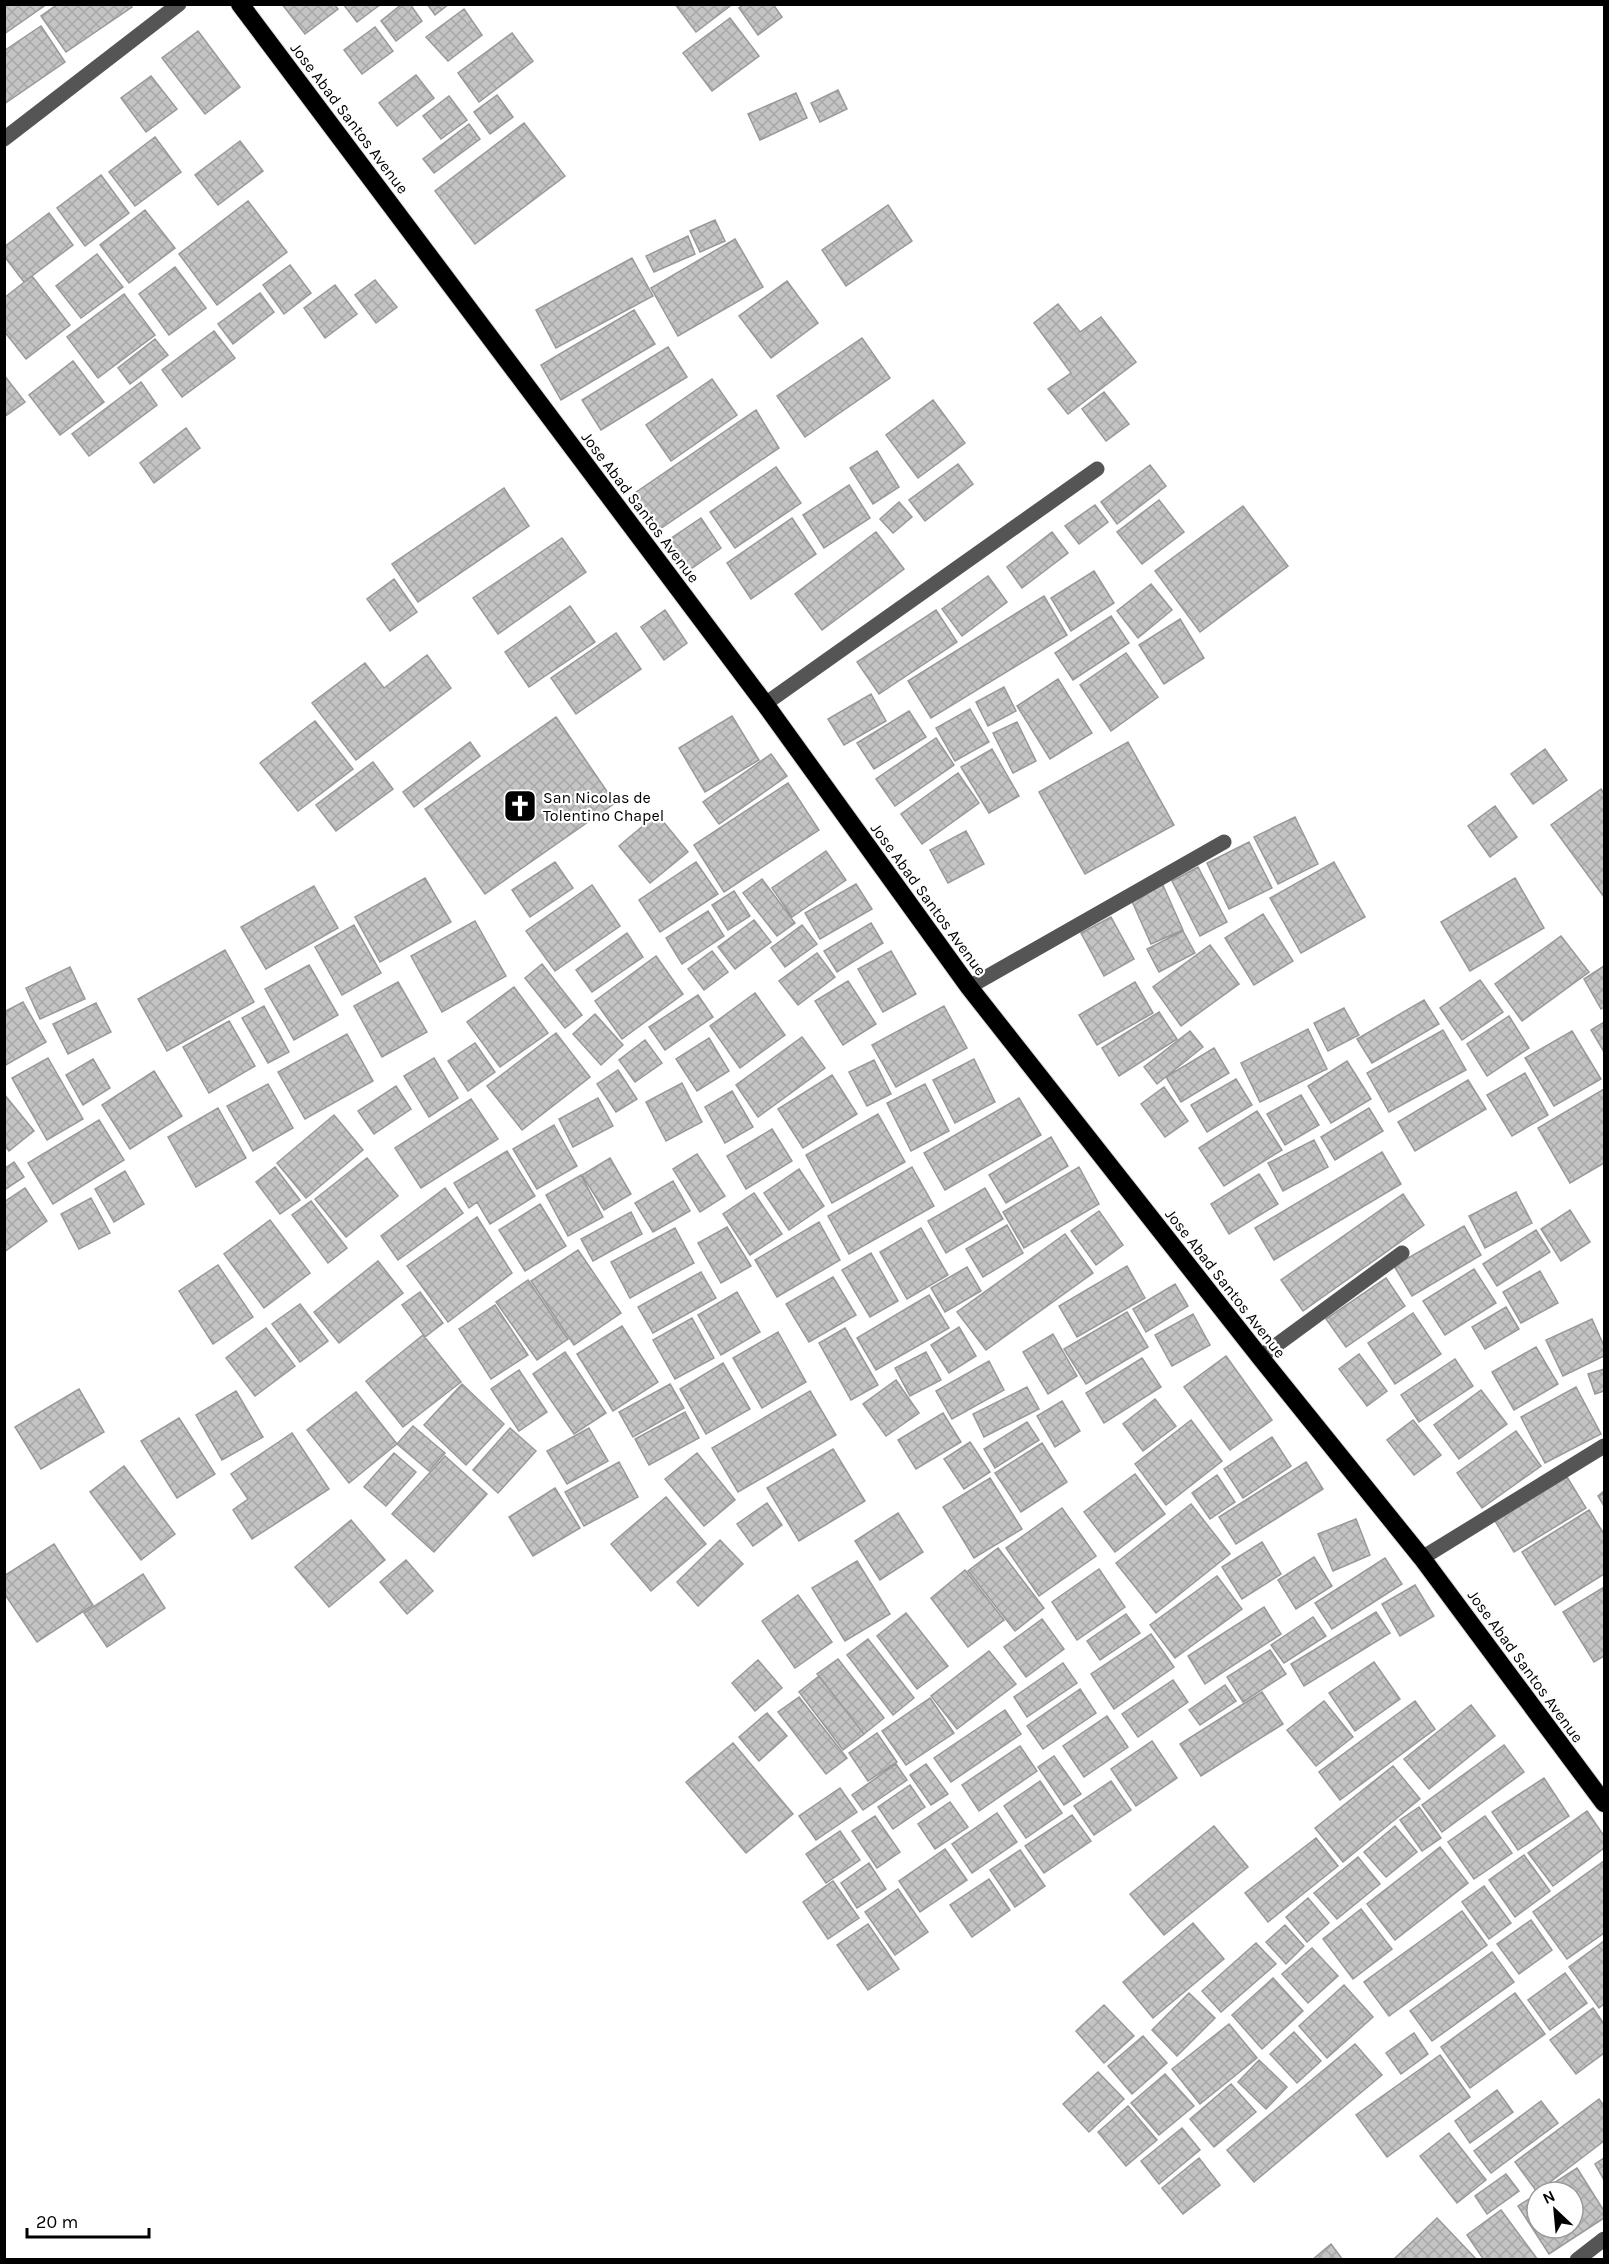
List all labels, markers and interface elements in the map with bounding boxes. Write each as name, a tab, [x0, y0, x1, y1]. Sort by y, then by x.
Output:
street label: Jose Abad Santos Avenue	[287, 39, 413, 198]
street label: Jose Abad Santos Avenue	[578, 428, 704, 587]
church icon: San Nicolas de Tolentino Chapel	[502, 788, 538, 824]
place label: San Nicolas de Tolentino Chapel	[543, 788, 664, 825]
street label: Jose Abad Santos Avenue	[867, 819, 990, 979]
street label: Jose Abad Santos Avenue	[1161, 1205, 1290, 1362]
street label: Jose Abad Santos Avenue	[1464, 1586, 1587, 1746]
north arrow	[1525, 2180, 1585, 2240]
text: N	[1539, 2186, 1558, 2208]
scale bar	[27, 2201, 148, 2239]
text: 20 m	[36, 2211, 78, 2233]

